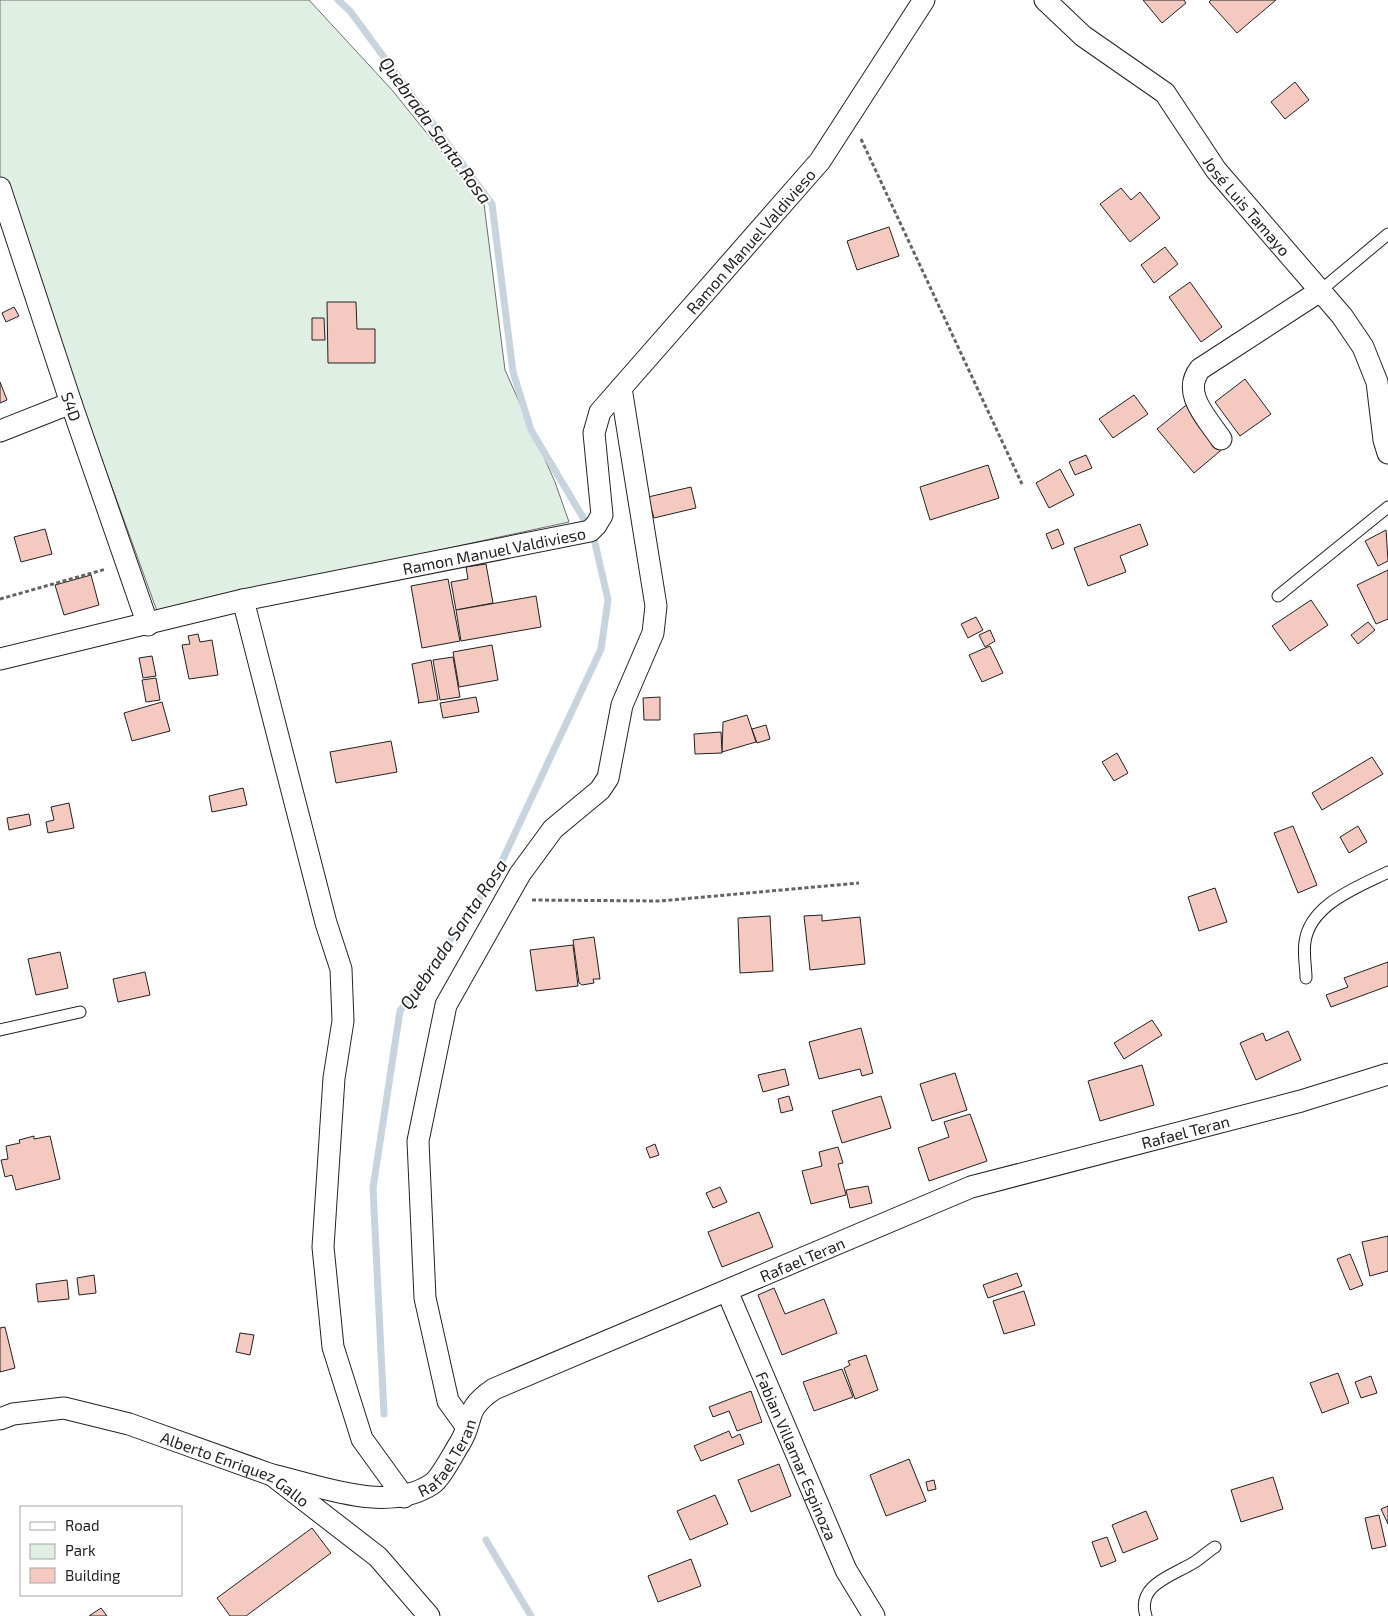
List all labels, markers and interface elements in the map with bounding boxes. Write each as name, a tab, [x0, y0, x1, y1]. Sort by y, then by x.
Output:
water label: Quebrada Santa Rosa	[375, 52, 497, 208]
street label: José Luis Tamayo	[1200, 152, 1295, 259]
street label: Ramon Manuel Valdivieso	[682, 164, 819, 317]
street label: S4D	[58, 389, 86, 423]
street label: Ramon Manuel Valdivieso	[401, 523, 587, 578]
water label: Quebrada Santa Rosa	[395, 855, 511, 1013]
street label: Rafael Teran	[1139, 1111, 1231, 1152]
street label: Rafael Teran	[757, 1232, 847, 1285]
street label: Fabian Villamar Espinoza	[753, 1368, 842, 1543]
street label: Rafael Teran	[414, 1417, 479, 1500]
street label: Alberto Enriquez Gallo	[158, 1427, 314, 1510]
legend	[20, 1506, 182, 1596]
text: Road	[65, 1516, 100, 1534]
text: Park	[65, 1541, 96, 1559]
text: Building	[65, 1566, 121, 1584]

